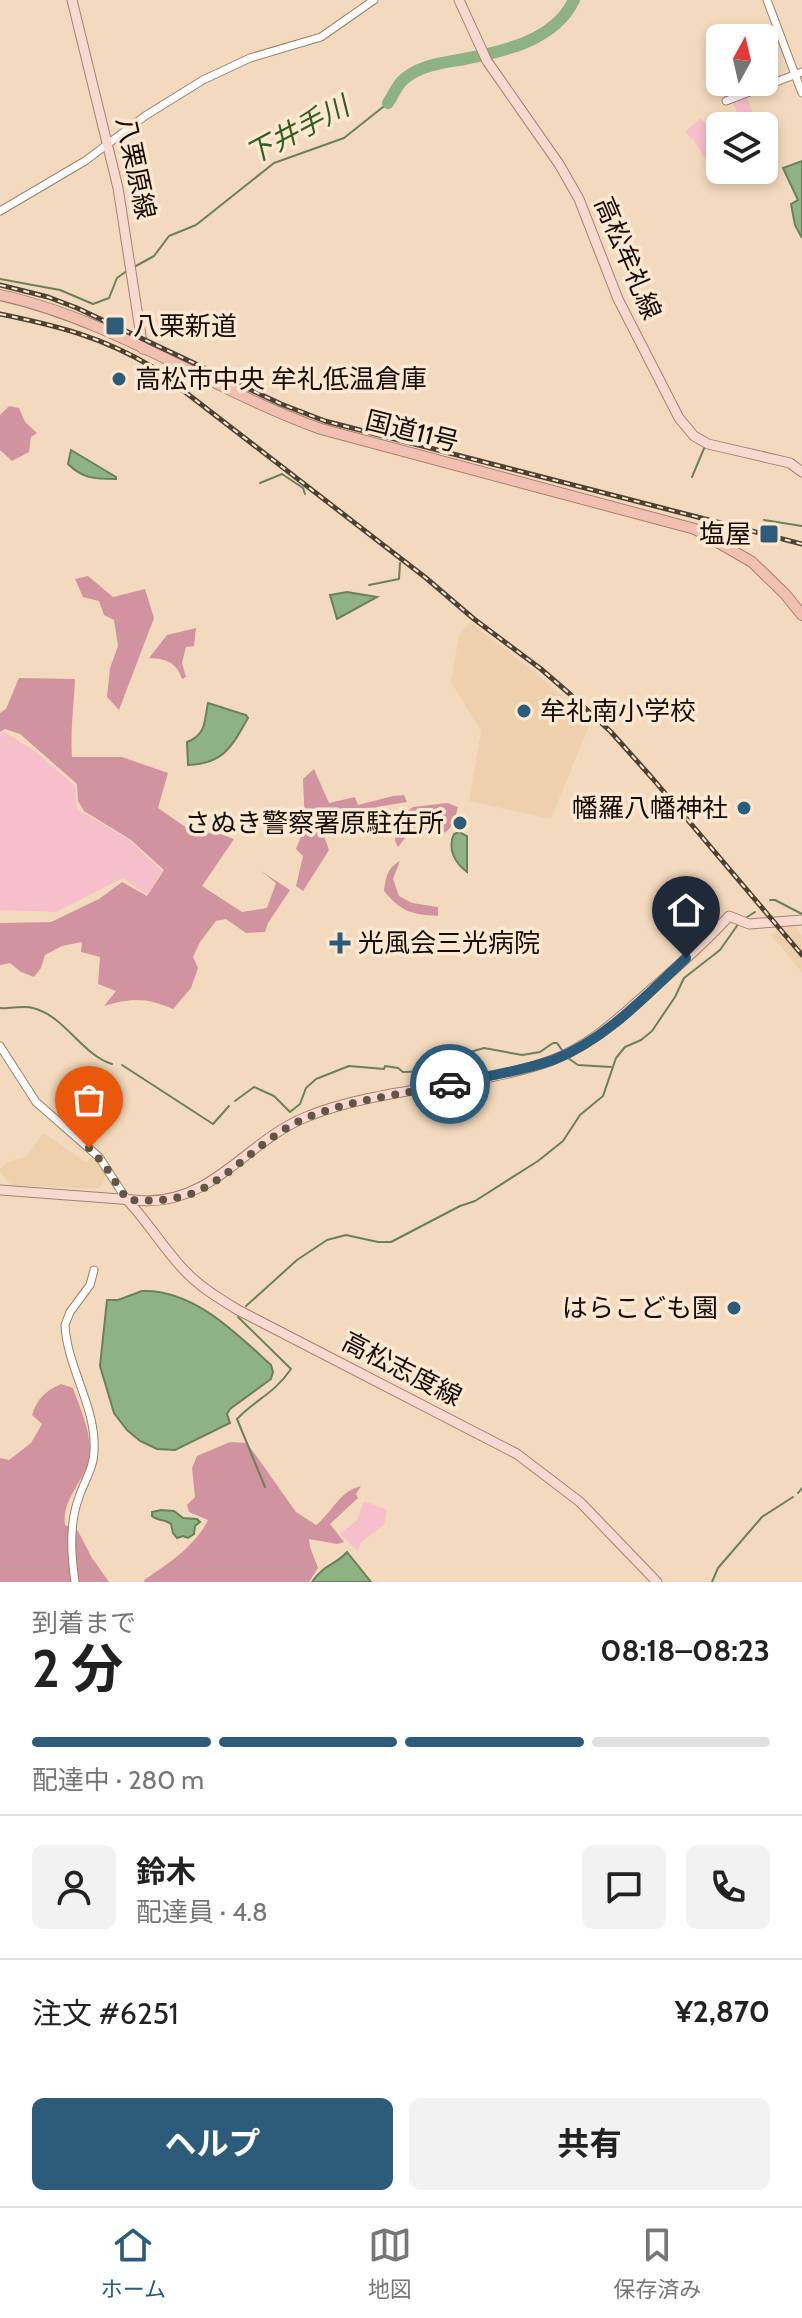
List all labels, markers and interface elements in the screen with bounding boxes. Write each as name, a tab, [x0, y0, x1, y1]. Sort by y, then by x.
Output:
north arrow	[706, 24, 778, 96]
map controls	[706, 24, 778, 184]
water label: 下井手川	[240, 87, 357, 171]
button: layers	[706, 112, 778, 184]
street label: 八栗原線	[110, 114, 162, 222]
street label: 高松牟礼線	[588, 192, 668, 324]
place label: 八栗新道	[133, 310, 237, 342]
marker: 八栗新道	[104, 315, 126, 337]
place label: 高松市中央 牟礼低温倉庫	[135, 363, 427, 395]
marker: 高松市中央 牟礼低温倉庫	[110, 370, 128, 388]
street label: 国道11号	[362, 404, 462, 458]
place label: 塩屋	[699, 518, 751, 550]
marker: 塩屋	[758, 523, 780, 545]
place label: 牟礼南小学校	[540, 695, 696, 727]
marker: 牟礼南小学校	[515, 702, 533, 720]
place label: 幡羅八幡神社	[572, 792, 728, 824]
marker: 幡羅八幡神社	[735, 799, 753, 817]
place label: さぬき警察署原駐在所	[185, 807, 444, 839]
marker: さぬき警察署原駐在所	[451, 814, 469, 832]
pin	[652, 876, 720, 958]
icon: home	[664, 888, 708, 932]
place label: 光風会三光病院	[358, 927, 540, 959]
marker: 光風会三光病院	[329, 932, 351, 954]
courier	[410, 1044, 490, 1124]
icon: car	[428, 1062, 472, 1106]
pin	[55, 1066, 123, 1148]
icon: bag	[67, 1078, 111, 1122]
place label: はらこども園	[562, 1292, 718, 1324]
marker: はらこども園	[725, 1299, 743, 1317]
street label: 高松志度線	[337, 1325, 467, 1413]
text: 到着まで	[32, 1607, 136, 1639]
text: 08:18–08:23	[600, 1632, 770, 1669]
text: 2 分	[32, 1637, 123, 1700]
text: 配達中 · 280 m	[32, 1764, 204, 1796]
button: person	[32, 1845, 116, 1929]
button: chat	[582, 1845, 666, 1929]
button: phone	[686, 1845, 770, 1929]
text: 鈴木	[136, 1853, 196, 1890]
text: 配達員 · 4.8	[136, 1896, 268, 1928]
text: ¥2,870	[675, 1993, 770, 2030]
text: 注文 #6251	[32, 1995, 179, 2032]
button: ヘルプ	[32, 2098, 393, 2190]
button: 共有	[409, 2098, 770, 2190]
tab: ホーム	[101, 2223, 166, 2303]
tab: 地図	[368, 2223, 412, 2303]
tab: 保存済み	[613, 2223, 701, 2303]

